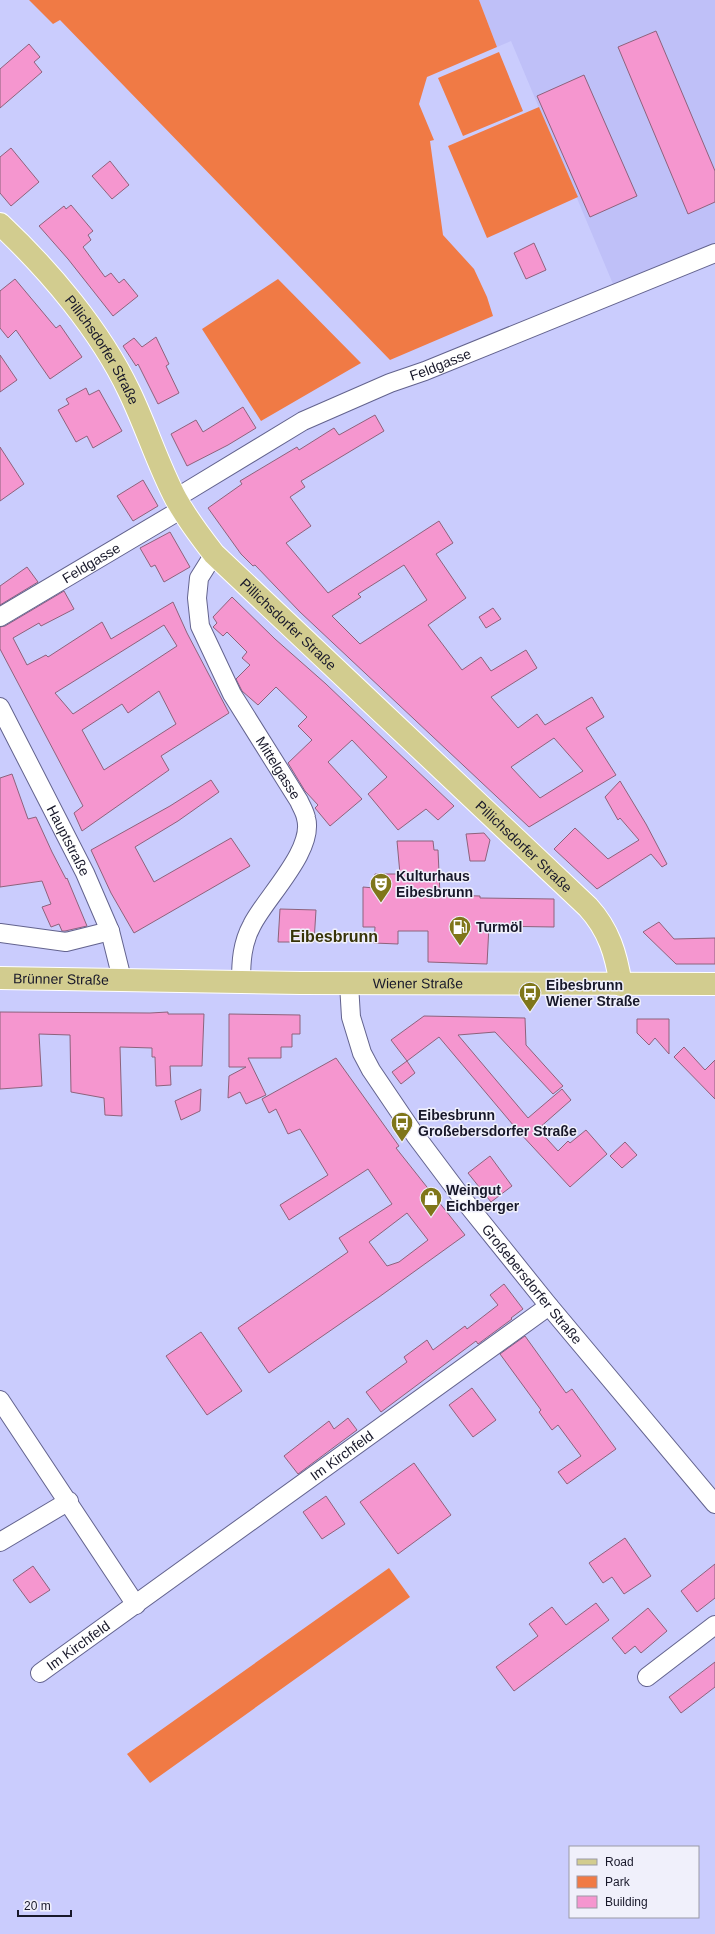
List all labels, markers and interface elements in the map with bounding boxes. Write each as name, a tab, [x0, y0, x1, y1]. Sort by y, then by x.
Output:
street label: Pillichsdorfer Straße	[62, 292, 142, 407]
street label: Feldgasse	[407, 345, 473, 384]
street label: Feldgasse	[59, 539, 123, 586]
street label: Pillichsdorfer Straße	[237, 575, 340, 673]
street label: Mittelgasse	[253, 734, 304, 802]
street label: Pillichsdorfer Straße	[472, 797, 575, 896]
street label: Hauptstraße	[44, 803, 93, 879]
place label: Kulturhaus Eibesbrunn	[396, 868, 473, 900]
theatre icon: Kulturhaus Eibesbrunn	[368, 871, 394, 904]
fuel station icon: Turmöl	[447, 914, 473, 947]
place label: Turmöl	[476, 919, 522, 935]
district label: Eibesbrunn	[290, 928, 378, 945]
street label: Brünner Straße	[13, 970, 109, 988]
street label: Wiener Straße	[373, 975, 463, 991]
place label: Eibesbrunn Wiener Straße	[546, 977, 640, 1009]
bus stop icon: Eibesbrunn Wiener Straße	[517, 980, 543, 1013]
place label: Eibesbrunn Großebersdorfer Straße	[418, 1107, 577, 1139]
bus stop icon: Eibesbrunn Großebersdorfer Straße	[389, 1110, 415, 1143]
place label: Weingut Eichberger	[446, 1182, 520, 1214]
shop icon: Weingut Eichberger	[418, 1185, 444, 1218]
street label: Großebersdorfer Straße	[479, 1221, 586, 1347]
street label: Im Kirchfeld	[307, 1427, 376, 1484]
street label: Im Kirchfeld	[43, 1617, 113, 1674]
legend	[569, 1846, 699, 1918]
text: Road	[605, 1855, 634, 1869]
text: Park	[605, 1875, 631, 1889]
scale bar	[18, 1892, 71, 1918]
text: Building	[605, 1895, 648, 1909]
text: 20 m	[24, 1899, 51, 1913]

